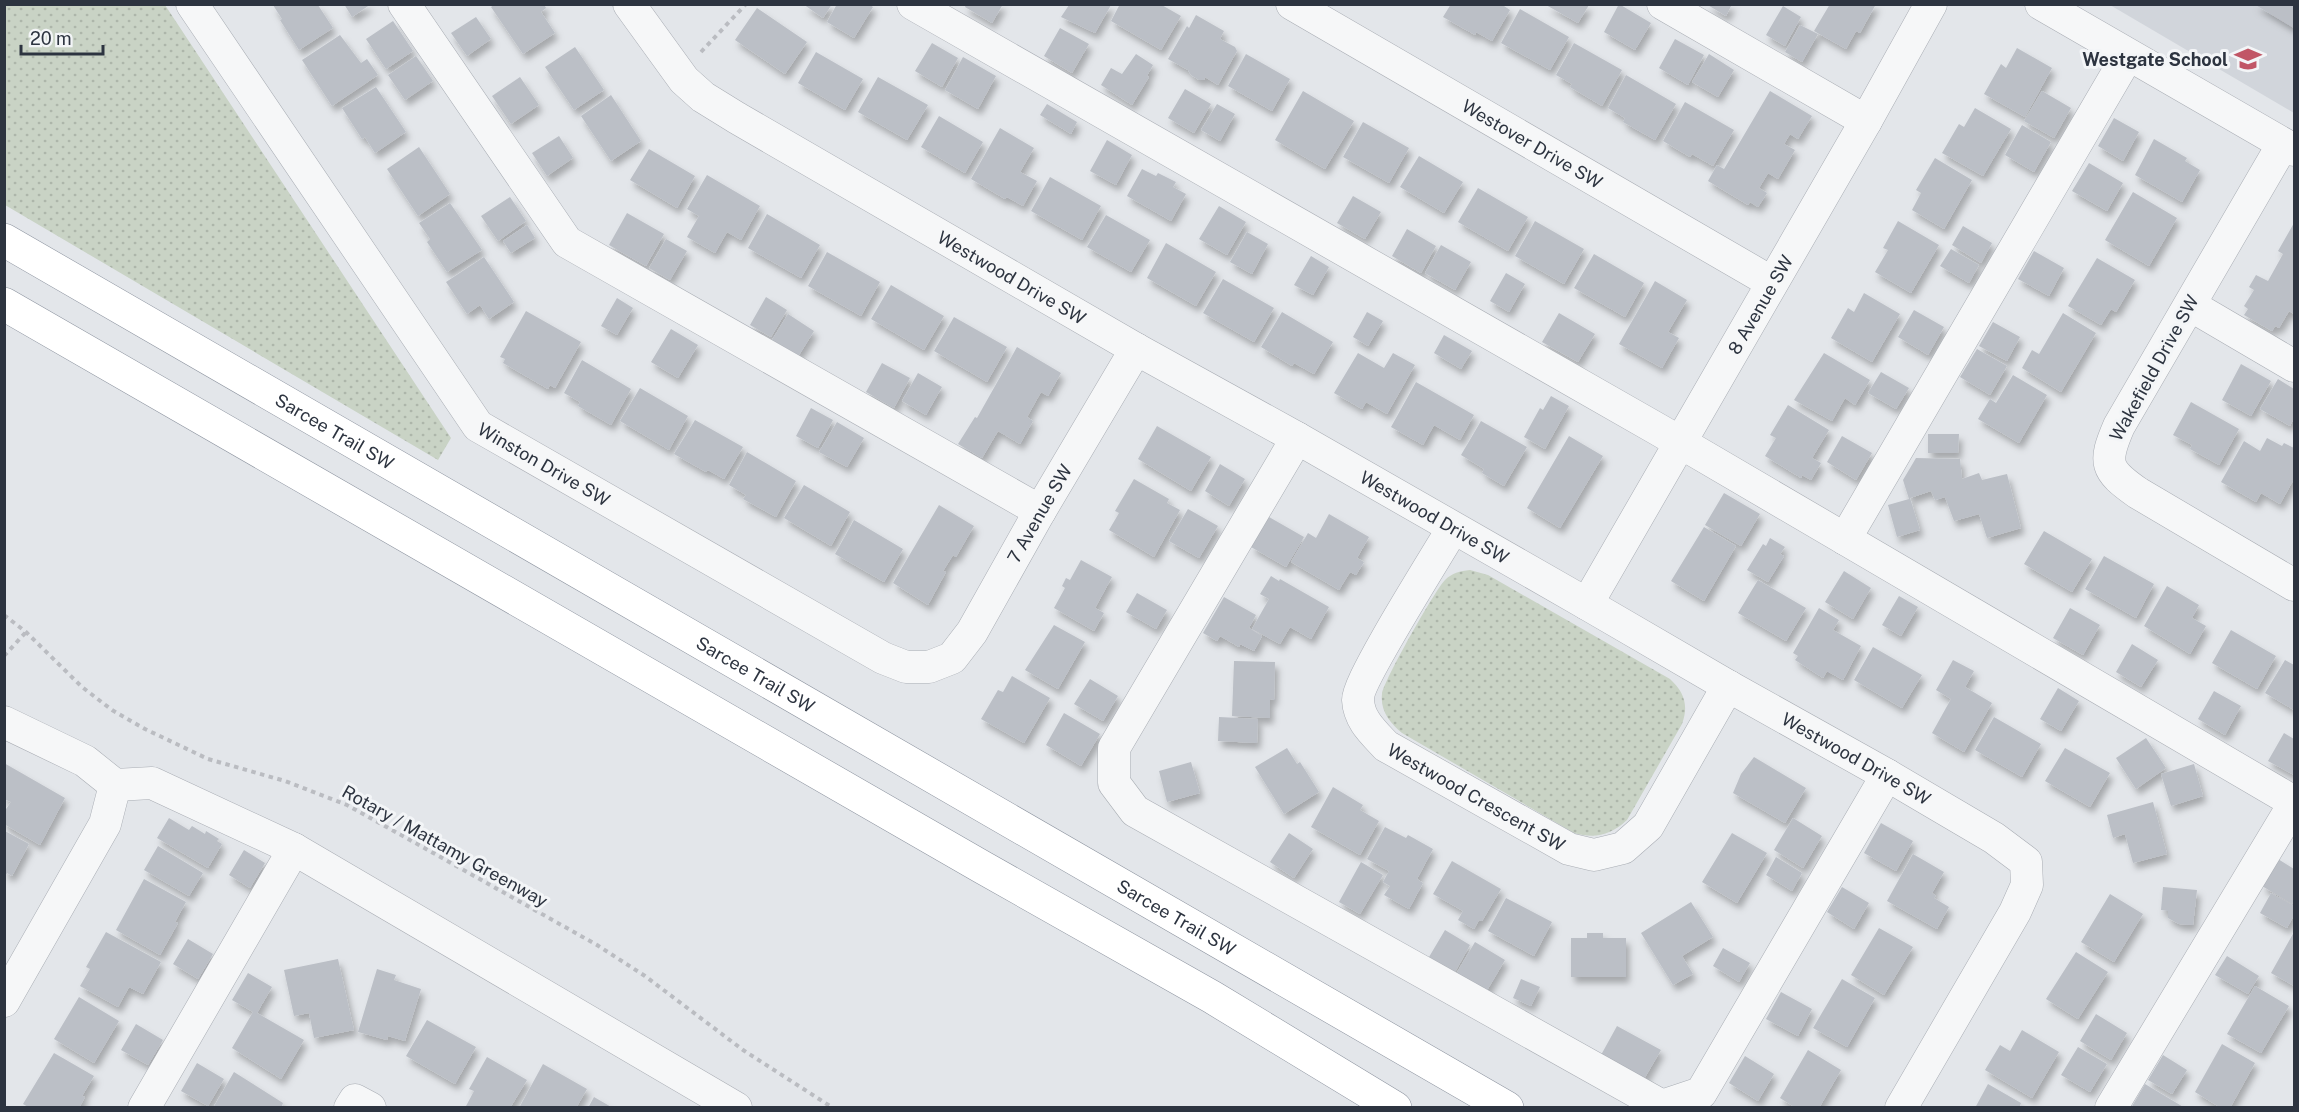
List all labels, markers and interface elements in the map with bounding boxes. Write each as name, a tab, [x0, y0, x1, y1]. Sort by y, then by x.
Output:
scale bar	[21, 18, 104, 56]
text: 20 m	[30, 28, 72, 49]
school or university icon: Westgate School	[2233, 44, 2263, 74]
place label: Westgate School	[2082, 49, 2228, 70]
street label: Westover Drive SW	[1458, 95, 1606, 193]
street label: Westwood Drive SW	[934, 226, 1090, 328]
street label: 8 Avenue SW	[1723, 251, 1797, 358]
street label: Wakefield Drive SW	[2105, 291, 2203, 445]
street label: Sarcee Trail SW	[272, 389, 398, 473]
street label: Winston Drive SW	[474, 418, 614, 510]
street label: 7 Avenue SW	[1003, 460, 1076, 566]
street label: Westwood Drive SW	[1357, 466, 1513, 568]
street label: Sarcee Trail SW	[693, 632, 819, 717]
street label: Westwood Drive SW	[1778, 708, 1935, 809]
street label: Westwood Crescent SW	[1384, 739, 1569, 855]
street label: Rotary / Mattamy Greenway	[339, 781, 552, 912]
street label: Sarcee Trail SW	[1114, 875, 1240, 960]

